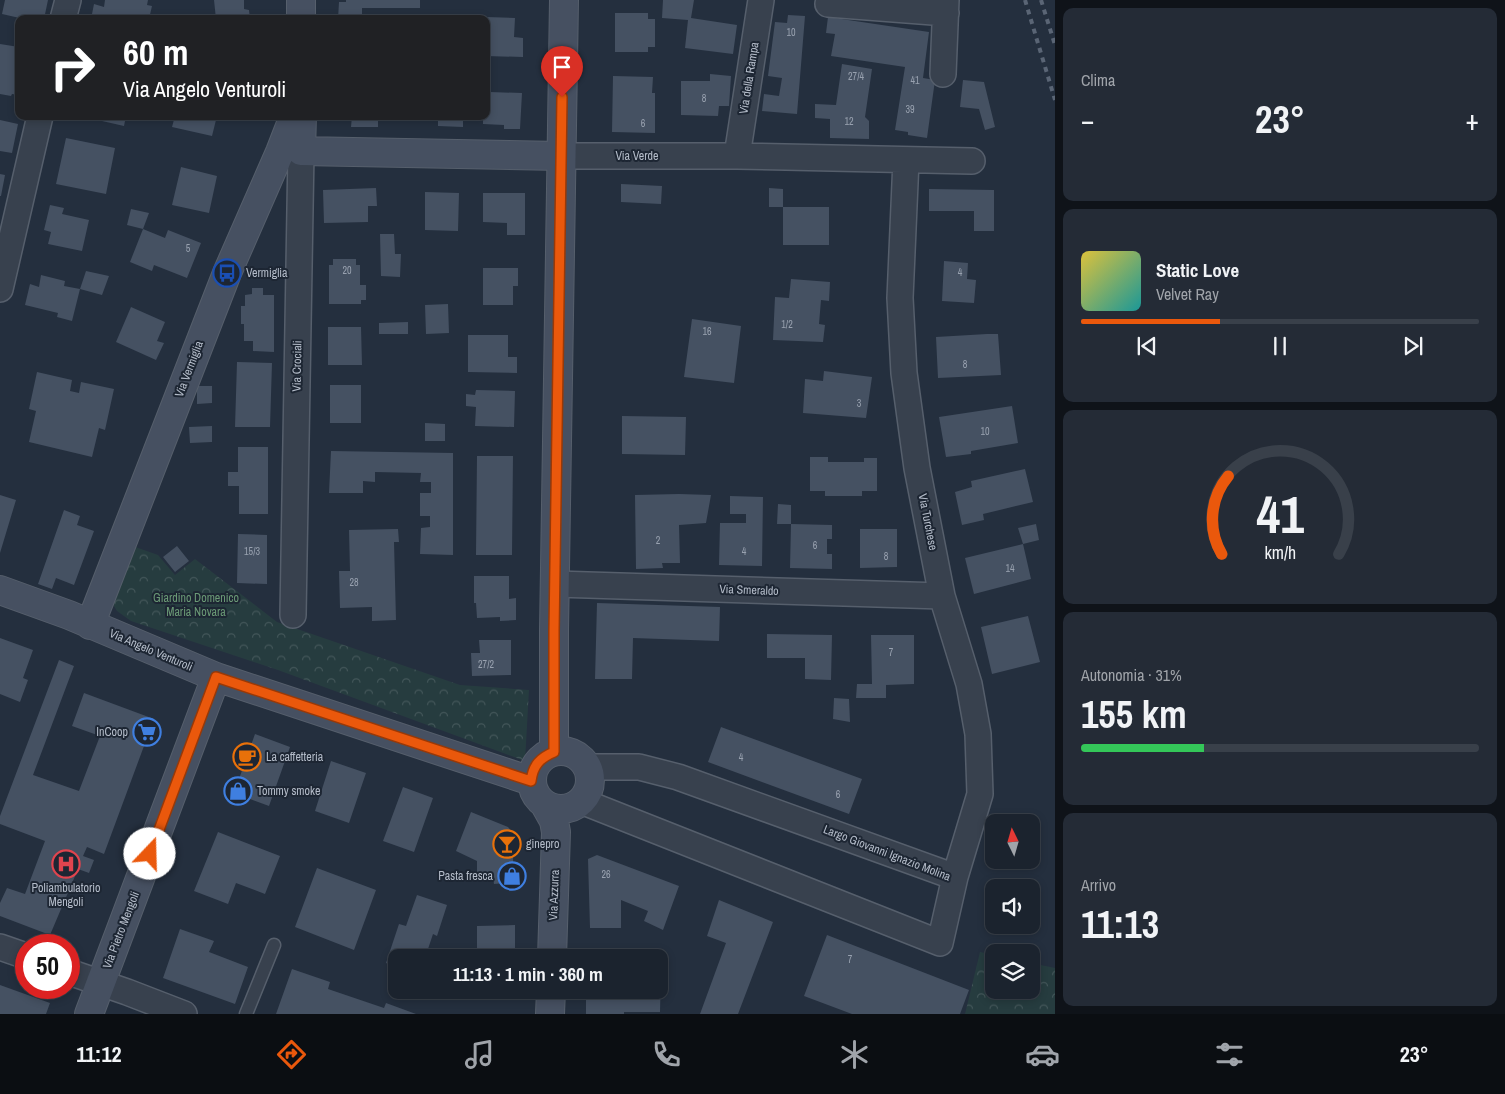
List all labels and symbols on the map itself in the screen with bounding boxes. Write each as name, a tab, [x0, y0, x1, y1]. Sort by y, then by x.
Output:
house number: 10	[786, 26, 796, 39]
street label: Via della Rampa	[735, 40, 763, 115]
pin	[541, 46, 583, 97]
house number: 27/4	[848, 70, 864, 83]
house number: 41	[910, 74, 920, 87]
house number: 8	[702, 92, 707, 105]
house number: 39	[905, 103, 915, 116]
house number: 12	[844, 115, 854, 128]
house number: 6	[641, 117, 646, 130]
street label: Via Verde	[615, 148, 659, 164]
house number: 5	[186, 242, 191, 255]
bus stop icon: Vermiglia	[212, 258, 242, 288]
house number: 20	[342, 264, 352, 277]
place label: Vermiglia	[246, 265, 288, 281]
house number: 4	[958, 266, 963, 279]
house number: 1/2	[781, 318, 793, 331]
house number: 16	[702, 325, 712, 338]
street label: Via Vermiglia	[171, 338, 207, 399]
street label: Via Crociali	[289, 340, 305, 392]
house number: 8	[963, 358, 968, 371]
house number: 3	[857, 397, 862, 410]
house number: 10	[980, 425, 990, 438]
street label: Via Turchese	[915, 492, 941, 552]
house number: 2	[656, 534, 661, 547]
house number: 6	[813, 539, 818, 552]
house number: 15/3	[244, 545, 260, 558]
house number: 4	[742, 545, 747, 558]
house number: 8	[884, 550, 889, 563]
house number: 14	[1005, 562, 1015, 575]
house number: 28	[349, 576, 359, 589]
street label: Via Smeraldo	[719, 581, 779, 599]
park label: Giardino Domenico Maria Novara	[153, 590, 239, 620]
street label: Via Angelo Venturoli	[107, 625, 195, 675]
house number: 7	[889, 646, 894, 659]
house number: 27/2	[478, 658, 494, 671]
supermarket icon: InCoop	[132, 717, 162, 747]
place label: InCoop	[96, 724, 128, 740]
cafe icon: La caffetteria	[232, 742, 262, 772]
place label: La caffetteria	[266, 749, 324, 765]
house number: 4	[739, 751, 744, 764]
shop icon: Tommy smoke	[223, 776, 253, 806]
place label: Tommy smoke	[257, 783, 320, 799]
house number: 6	[836, 788, 841, 801]
north arrow	[985, 814, 1040, 869]
street label: Largo Giovanni Ignazio Molina	[821, 821, 953, 885]
position arrow	[123, 827, 175, 879]
bar icon: ginepro	[492, 829, 522, 859]
place label: ginepro	[526, 836, 559, 852]
hospital icon: Poliambulatorio Mengoli	[51, 849, 81, 879]
shop icon: Pasta fresca	[497, 861, 527, 891]
place label: Pasta fresca	[438, 868, 494, 884]
house number: 26	[601, 868, 611, 881]
street label: Via Azzurra	[545, 869, 563, 921]
place label: Poliambulatorio Mengoli	[32, 880, 100, 910]
street label: Via Pietro Mengoli	[99, 889, 143, 971]
speed limit sign: 50	[15, 934, 80, 999]
house number: 7	[848, 953, 853, 966]

